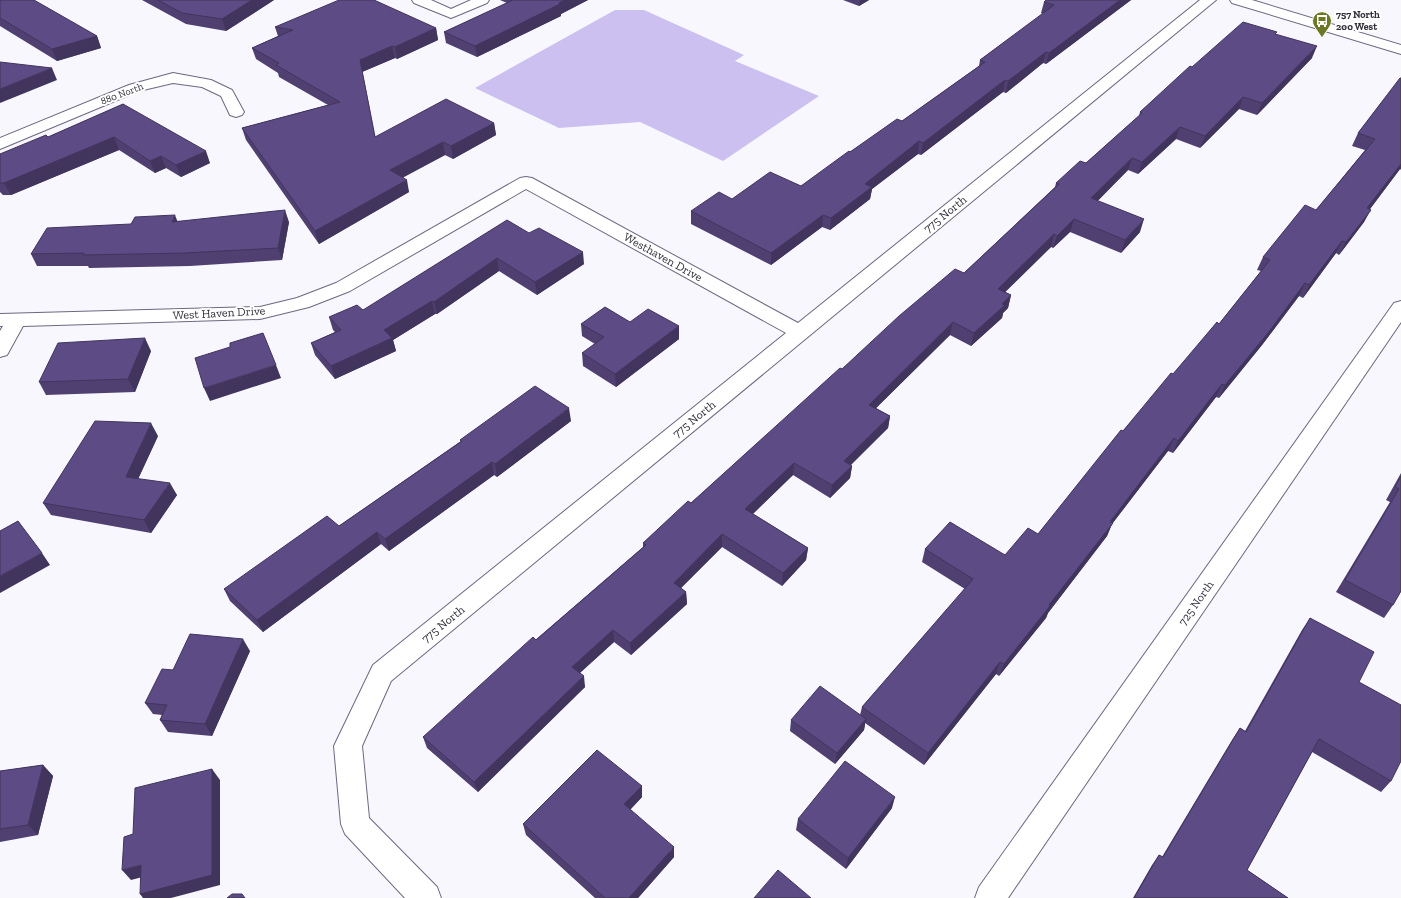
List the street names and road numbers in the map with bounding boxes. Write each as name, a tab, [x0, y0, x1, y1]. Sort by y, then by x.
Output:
street label: 880 North	[99, 80, 145, 108]
street label: 775 North	[921, 192, 969, 236]
street label: Westhaven Drive	[621, 230, 705, 285]
street label: West Haven Drive	[172, 304, 266, 322]
street label: 775 North	[670, 397, 718, 441]
street label: 725 North	[1175, 578, 1217, 628]
street label: 775 North	[419, 602, 467, 646]

